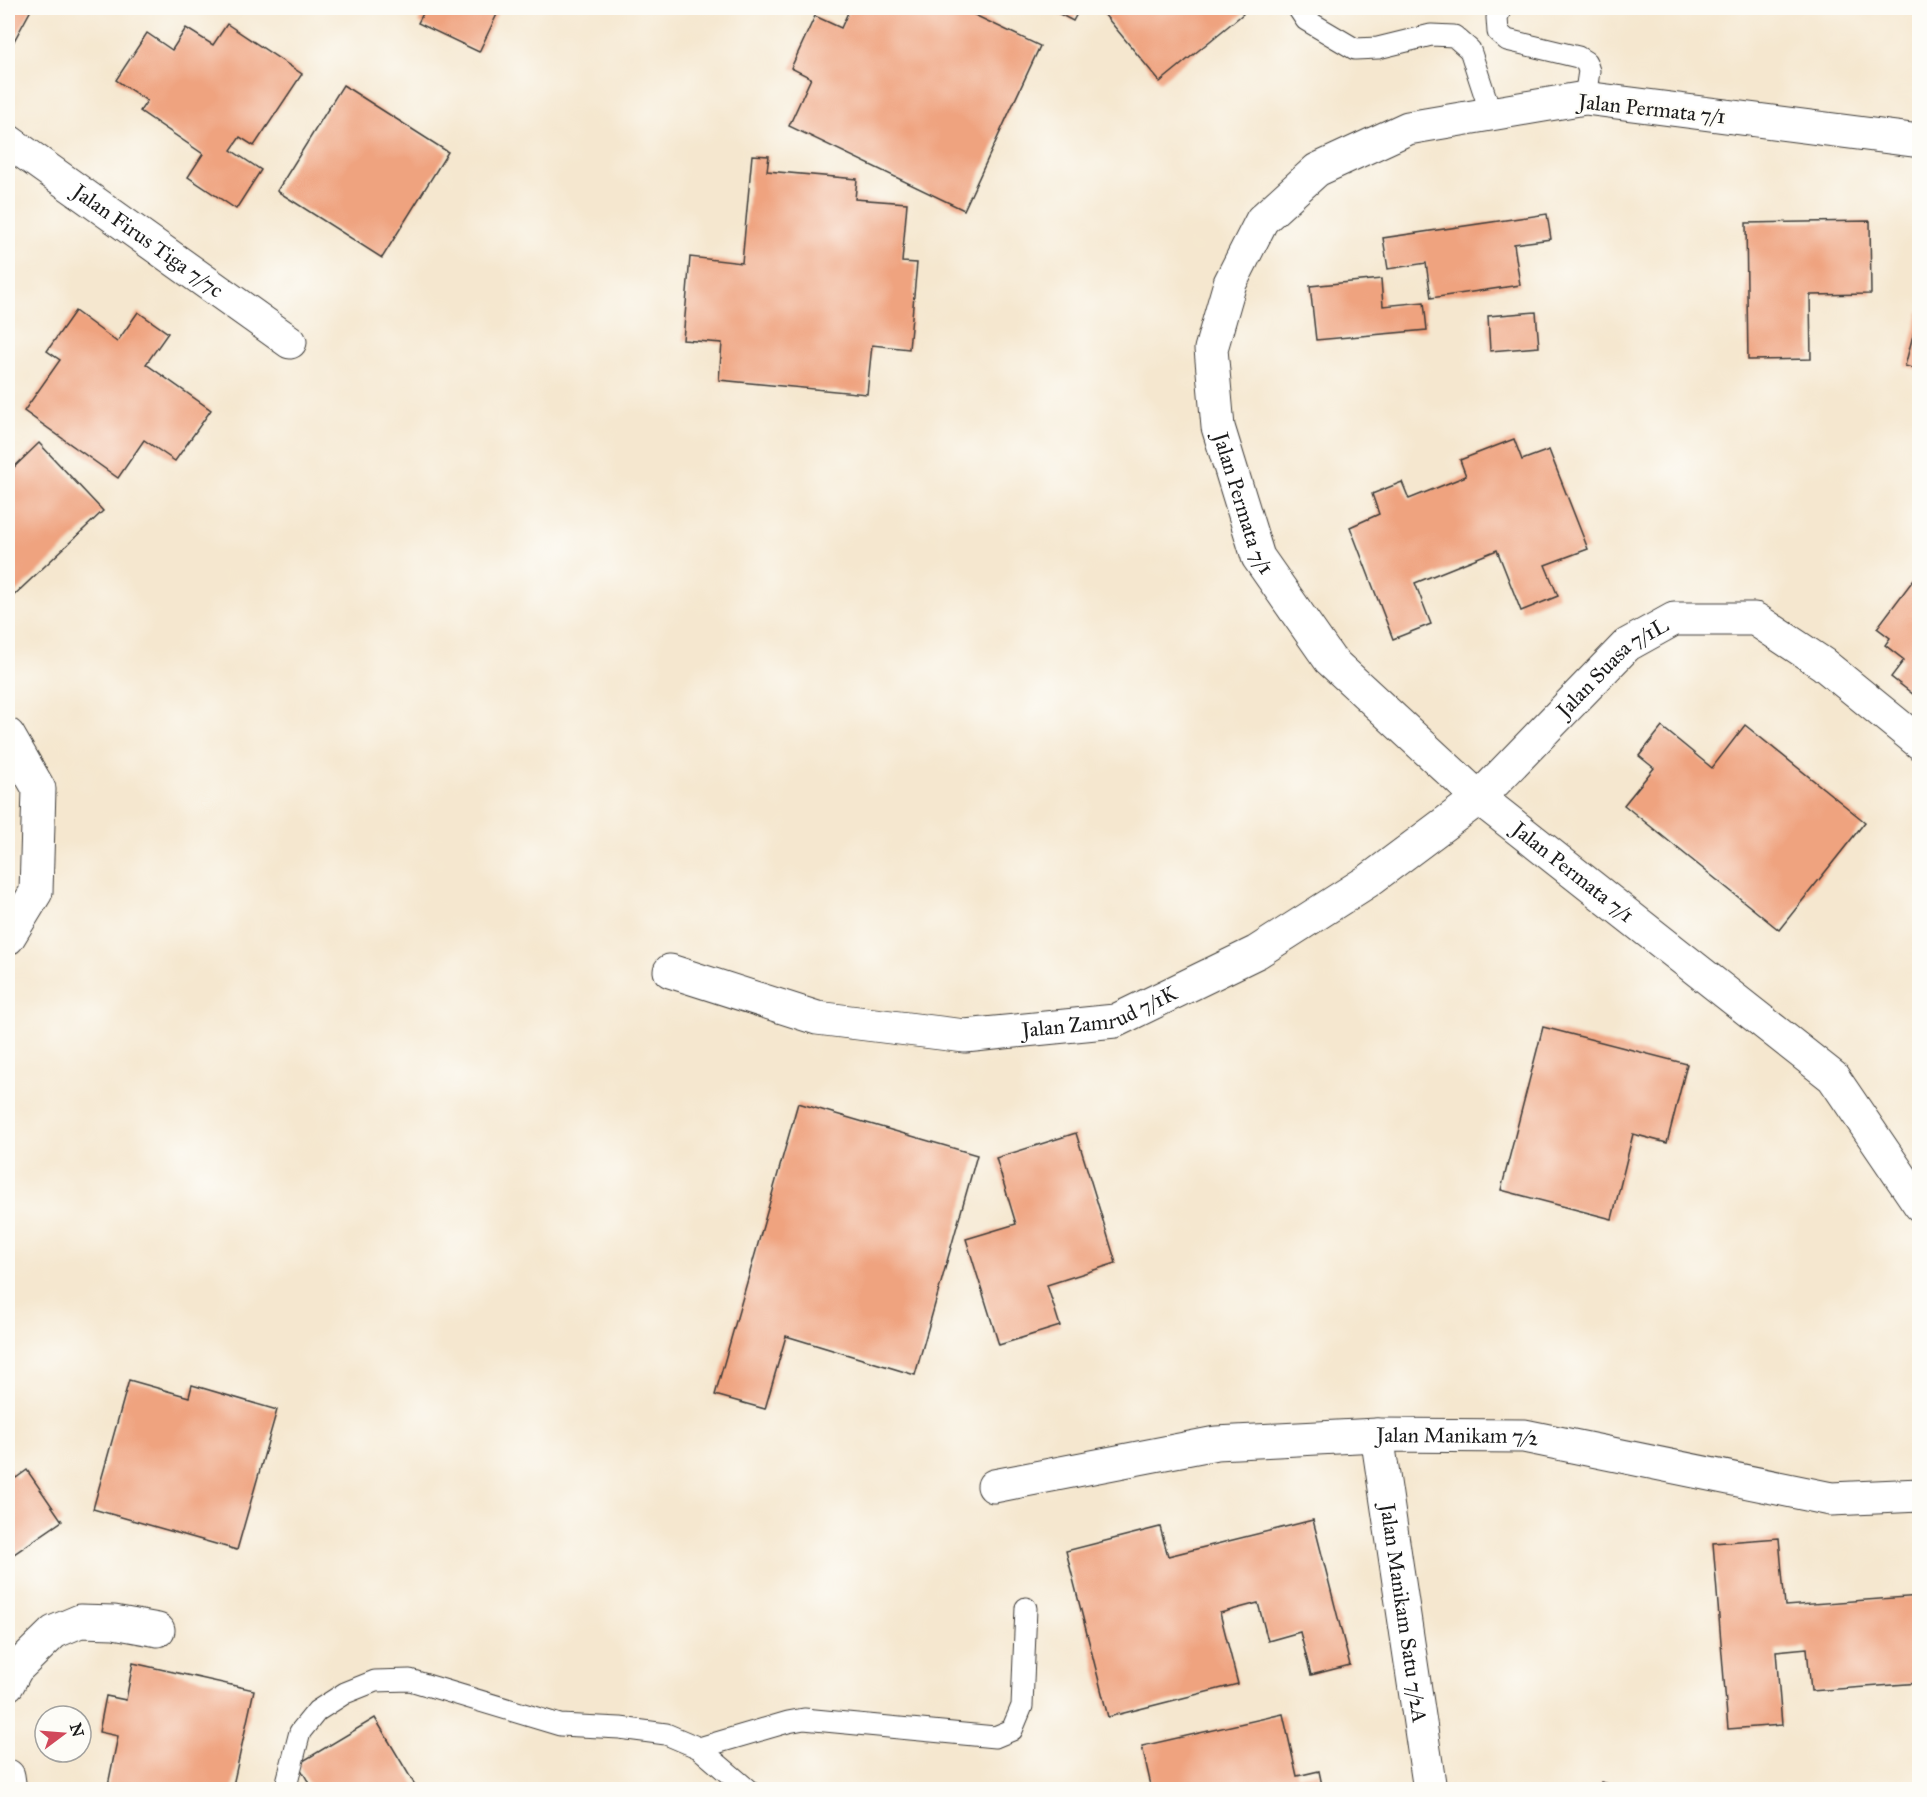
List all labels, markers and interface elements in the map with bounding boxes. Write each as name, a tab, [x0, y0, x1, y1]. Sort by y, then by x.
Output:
street label: Jalan Permata 7/1	[1575, 88, 1727, 130]
street label: Jalan Firus Tiga 7/7c	[66, 177, 228, 303]
street label: Jalan Permata 7/1	[1207, 428, 1279, 580]
street label: Jalan Suasa 7/1L	[1550, 611, 1673, 724]
street label: Jalan Permata 7/1	[1505, 815, 1639, 928]
street label: Jalan Zamrud 7/1K	[1018, 979, 1182, 1043]
street label: Jalan Manikam 7/2	[1374, 1422, 1542, 1452]
street label: Jalan Manikam Satu 7/2A	[1374, 1500, 1433, 1724]
north arrow	[33, 1704, 93, 1764]
text: N	[66, 1721, 88, 1740]

